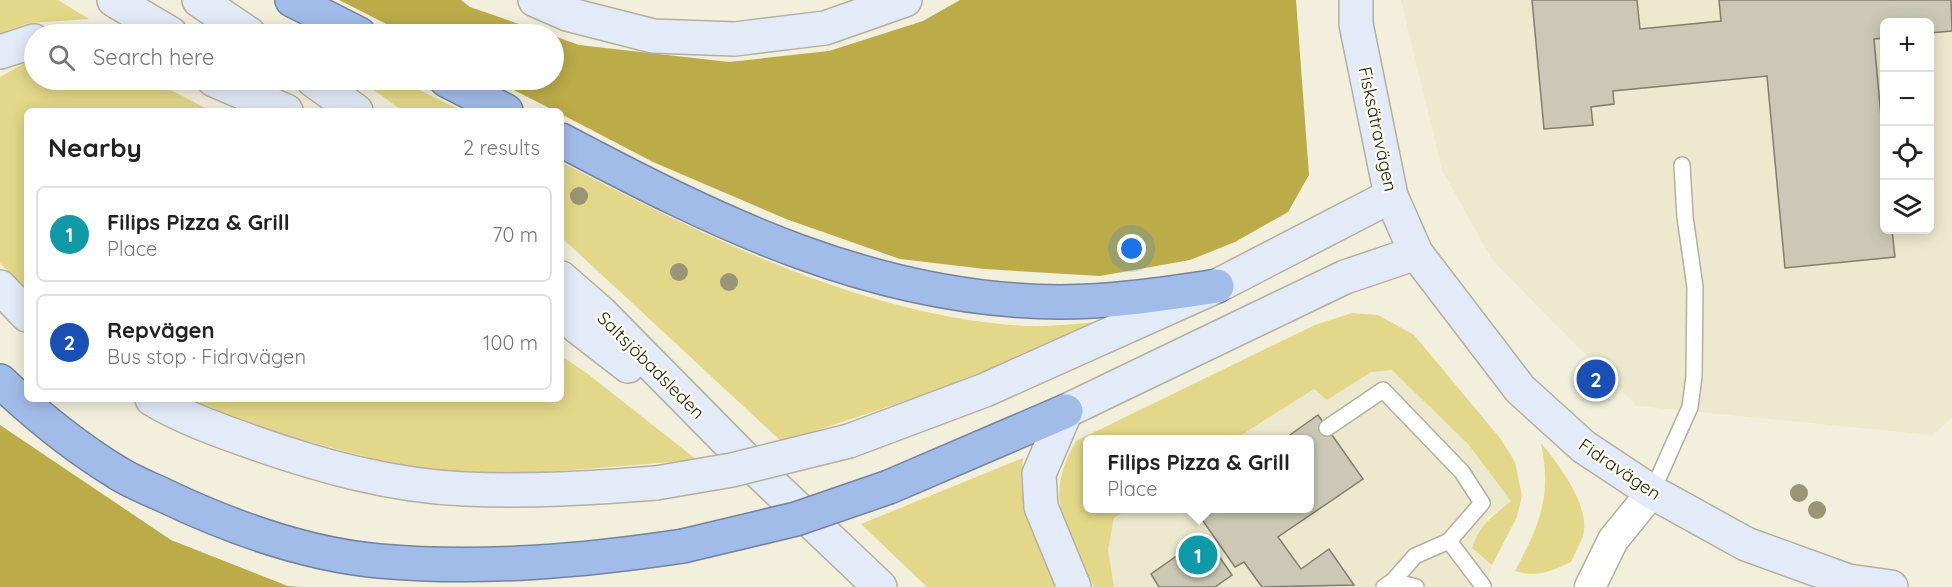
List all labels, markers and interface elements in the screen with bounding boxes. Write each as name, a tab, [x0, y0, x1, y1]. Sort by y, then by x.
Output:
map controls	[1880, 18, 1934, 234]
button: +	[1880, 18, 1934, 72]
search box	[24, 24, 564, 90]
icon: search	[45, 41, 78, 74]
text: Search here	[93, 43, 214, 71]
street label: Fisksätravägen	[1354, 65, 1402, 193]
button: −	[1880, 72, 1934, 126]
button: locate	[1880, 126, 1934, 180]
text: Nearby	[48, 131, 142, 164]
text: 2 results	[463, 135, 540, 160]
button: layers	[1880, 180, 1934, 234]
text: Filips Pizza & Grill	[107, 208, 290, 236]
text: 1	[66, 222, 73, 247]
text: 70 m	[492, 222, 538, 247]
your location	[1117, 234, 1146, 263]
text: Place	[107, 236, 157, 261]
street label: Saltsjöbadsleden	[592, 306, 710, 424]
text: Repvägen	[107, 316, 215, 344]
text: 2	[64, 330, 75, 355]
text: 100 m	[483, 330, 538, 355]
text: Bus stop · Fidravägen	[107, 344, 306, 369]
pin: 2	[1576, 356, 1616, 401]
street label: Fidravägen	[1575, 433, 1665, 505]
popup	[1083, 435, 1314, 513]
text: Filips Pizza & Grill	[1107, 448, 1290, 476]
text: Place	[1107, 476, 1157, 501]
pin: 1	[1178, 532, 1218, 578]

